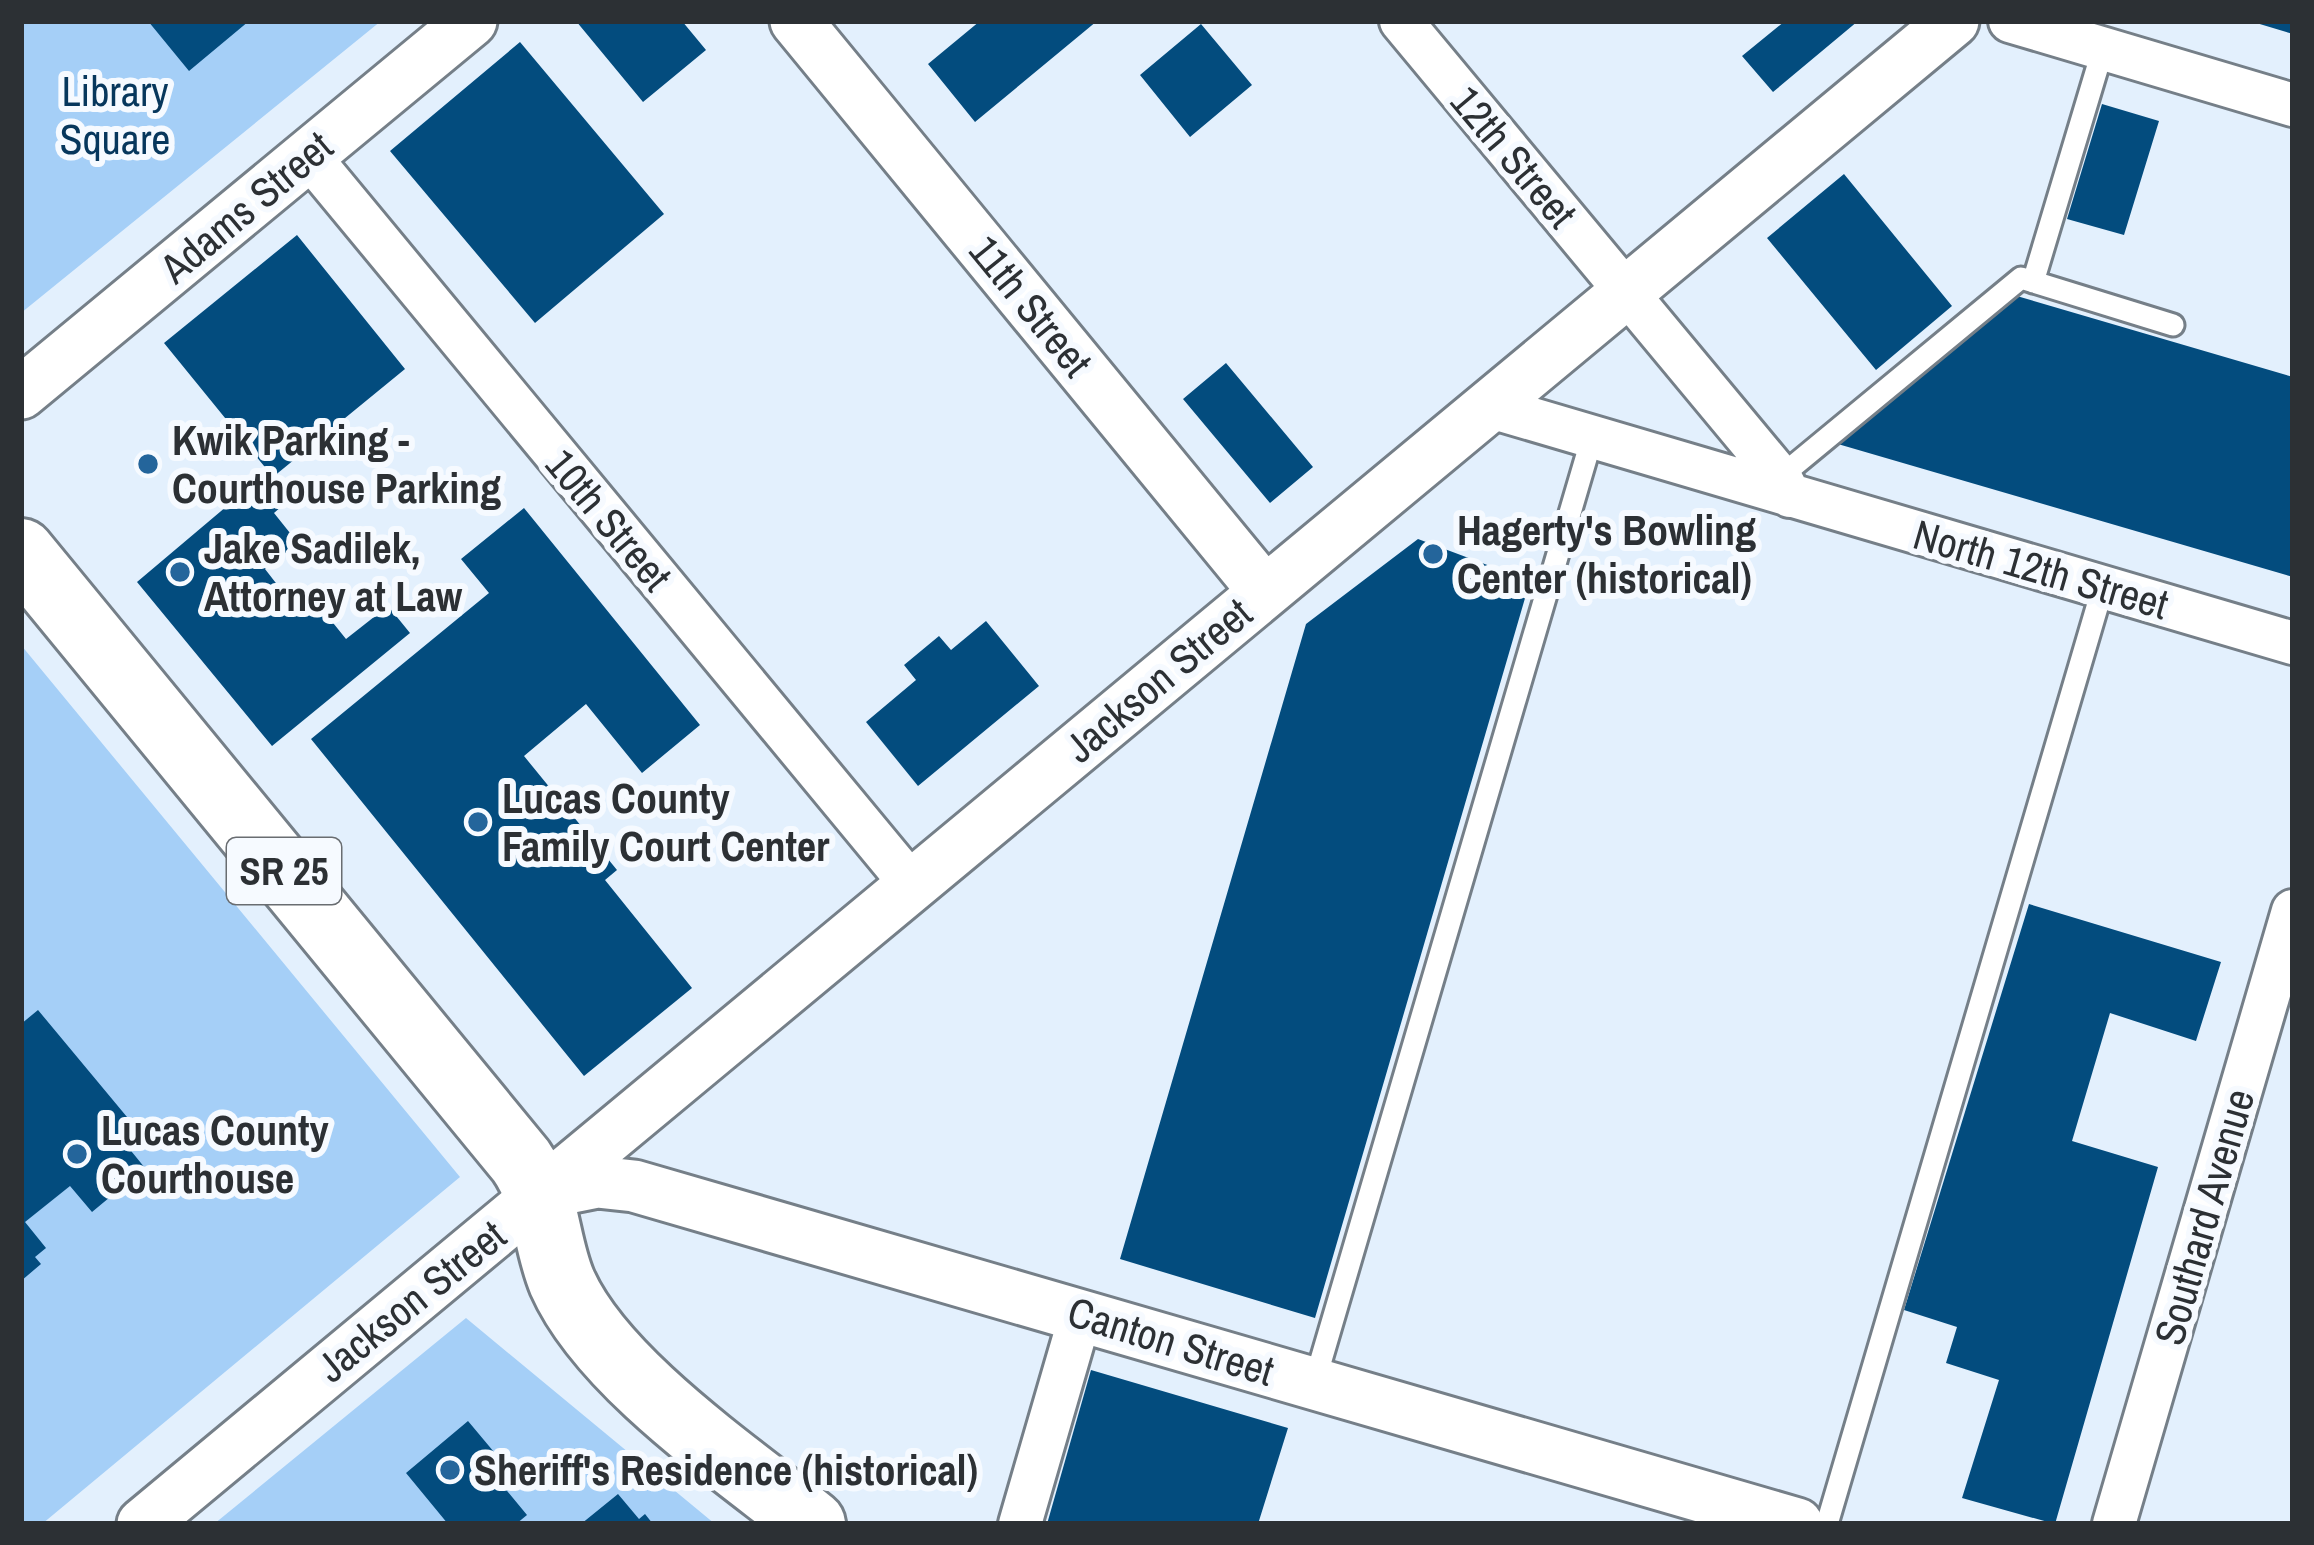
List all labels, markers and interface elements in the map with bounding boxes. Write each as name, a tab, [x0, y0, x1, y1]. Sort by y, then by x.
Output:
park label: Library Square	[59, 63, 171, 167]
street label: 12th Street	[1438, 74, 1590, 240]
street label: Adams Street	[147, 118, 344, 296]
street label: 11th Street	[957, 224, 1105, 388]
place label: Kwik Parking - Courthouse Parking	[172, 412, 501, 516]
street label: 10th Street	[533, 437, 685, 603]
marker: Kwik Parking - Courthouse Parking	[135, 451, 161, 477]
place label: Hagerty's Bowling Center (historical)	[1457, 502, 1756, 606]
street label: North 12th Street	[1907, 506, 2175, 632]
place label: Jake Sadilek, Attorney at Law	[204, 520, 463, 624]
marker: Hagerty's Bowling Center (historical)	[1420, 541, 1446, 567]
marker: Jake Sadilek, Attorney at Law	[167, 559, 193, 585]
street label: Jackson Street	[1053, 585, 1263, 775]
place label: Lucas County Family Court Center	[502, 770, 830, 874]
marker: Lucas County Family Court Center	[465, 809, 491, 835]
road number: SR 25	[227, 838, 341, 904]
street label: Southard Avenue	[2141, 1083, 2267, 1351]
place label: Lucas County Courthouse	[101, 1102, 329, 1206]
marker: Lucas County Courthouse	[64, 1141, 90, 1167]
street label: Jackson Street	[305, 1208, 517, 1394]
street label: Canton Street	[1061, 1283, 1281, 1399]
place label: Sheriff's Residence (historical)	[474, 1442, 978, 1498]
marker: Sheriff's Residence (historical)	[437, 1457, 463, 1483]

